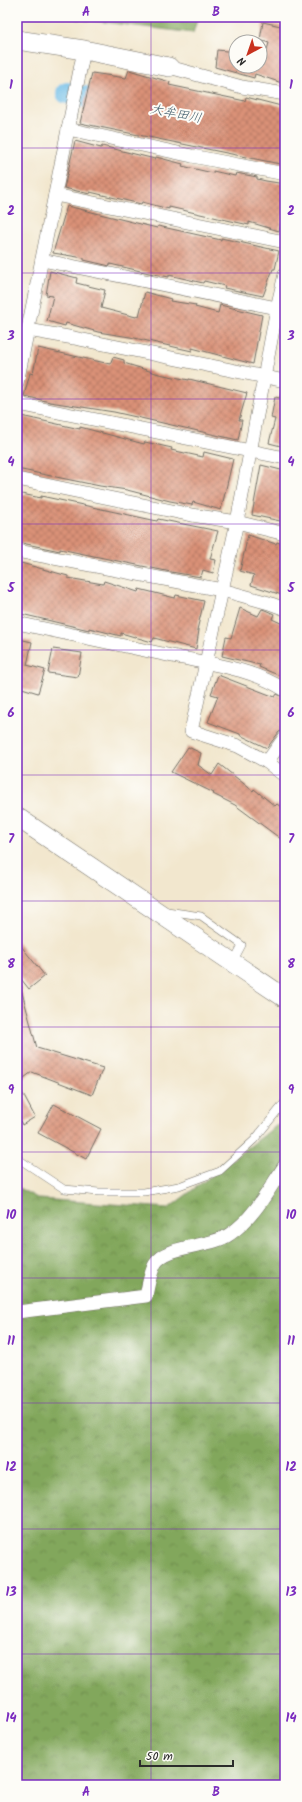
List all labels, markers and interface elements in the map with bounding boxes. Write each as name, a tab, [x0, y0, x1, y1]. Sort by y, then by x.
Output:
text: A	[82, 2, 90, 23]
text: B	[212, 2, 220, 23]
north arrow	[228, 34, 268, 74]
text: N	[234, 52, 251, 70]
text: 1	[9, 75, 13, 96]
text: 1	[289, 75, 293, 96]
water label: 大牟田川	[148, 99, 204, 129]
text: 2	[7, 201, 15, 222]
text: 2	[287, 201, 295, 222]
text: 3	[6, 326, 15, 347]
text: 3	[286, 326, 295, 347]
text: 4	[7, 452, 15, 473]
text: 4	[287, 452, 295, 473]
text: 5	[7, 578, 16, 599]
text: 5	[287, 578, 296, 599]
text: 6	[7, 703, 15, 724]
text: 6	[287, 703, 295, 724]
text: 7	[8, 829, 15, 850]
text: 7	[288, 829, 295, 850]
text: 8	[7, 954, 15, 975]
text: 8	[287, 954, 295, 975]
text: 9	[8, 1080, 15, 1101]
text: 9	[288, 1080, 295, 1101]
text: 10	[6, 1205, 17, 1226]
text: 10	[286, 1205, 297, 1226]
text: 11	[7, 1331, 15, 1352]
text: 11	[287, 1331, 295, 1352]
text: 12	[5, 1457, 17, 1478]
text: 12	[285, 1457, 297, 1478]
text: 13	[5, 1582, 17, 1603]
text: 13	[285, 1582, 297, 1603]
text: 14	[5, 1708, 17, 1729]
text: 14	[285, 1708, 297, 1729]
scale bar	[140, 1742, 233, 1768]
text: 50 m	[146, 1747, 173, 1766]
text: A	[82, 1782, 90, 1802]
text: B	[212, 1782, 220, 1802]

